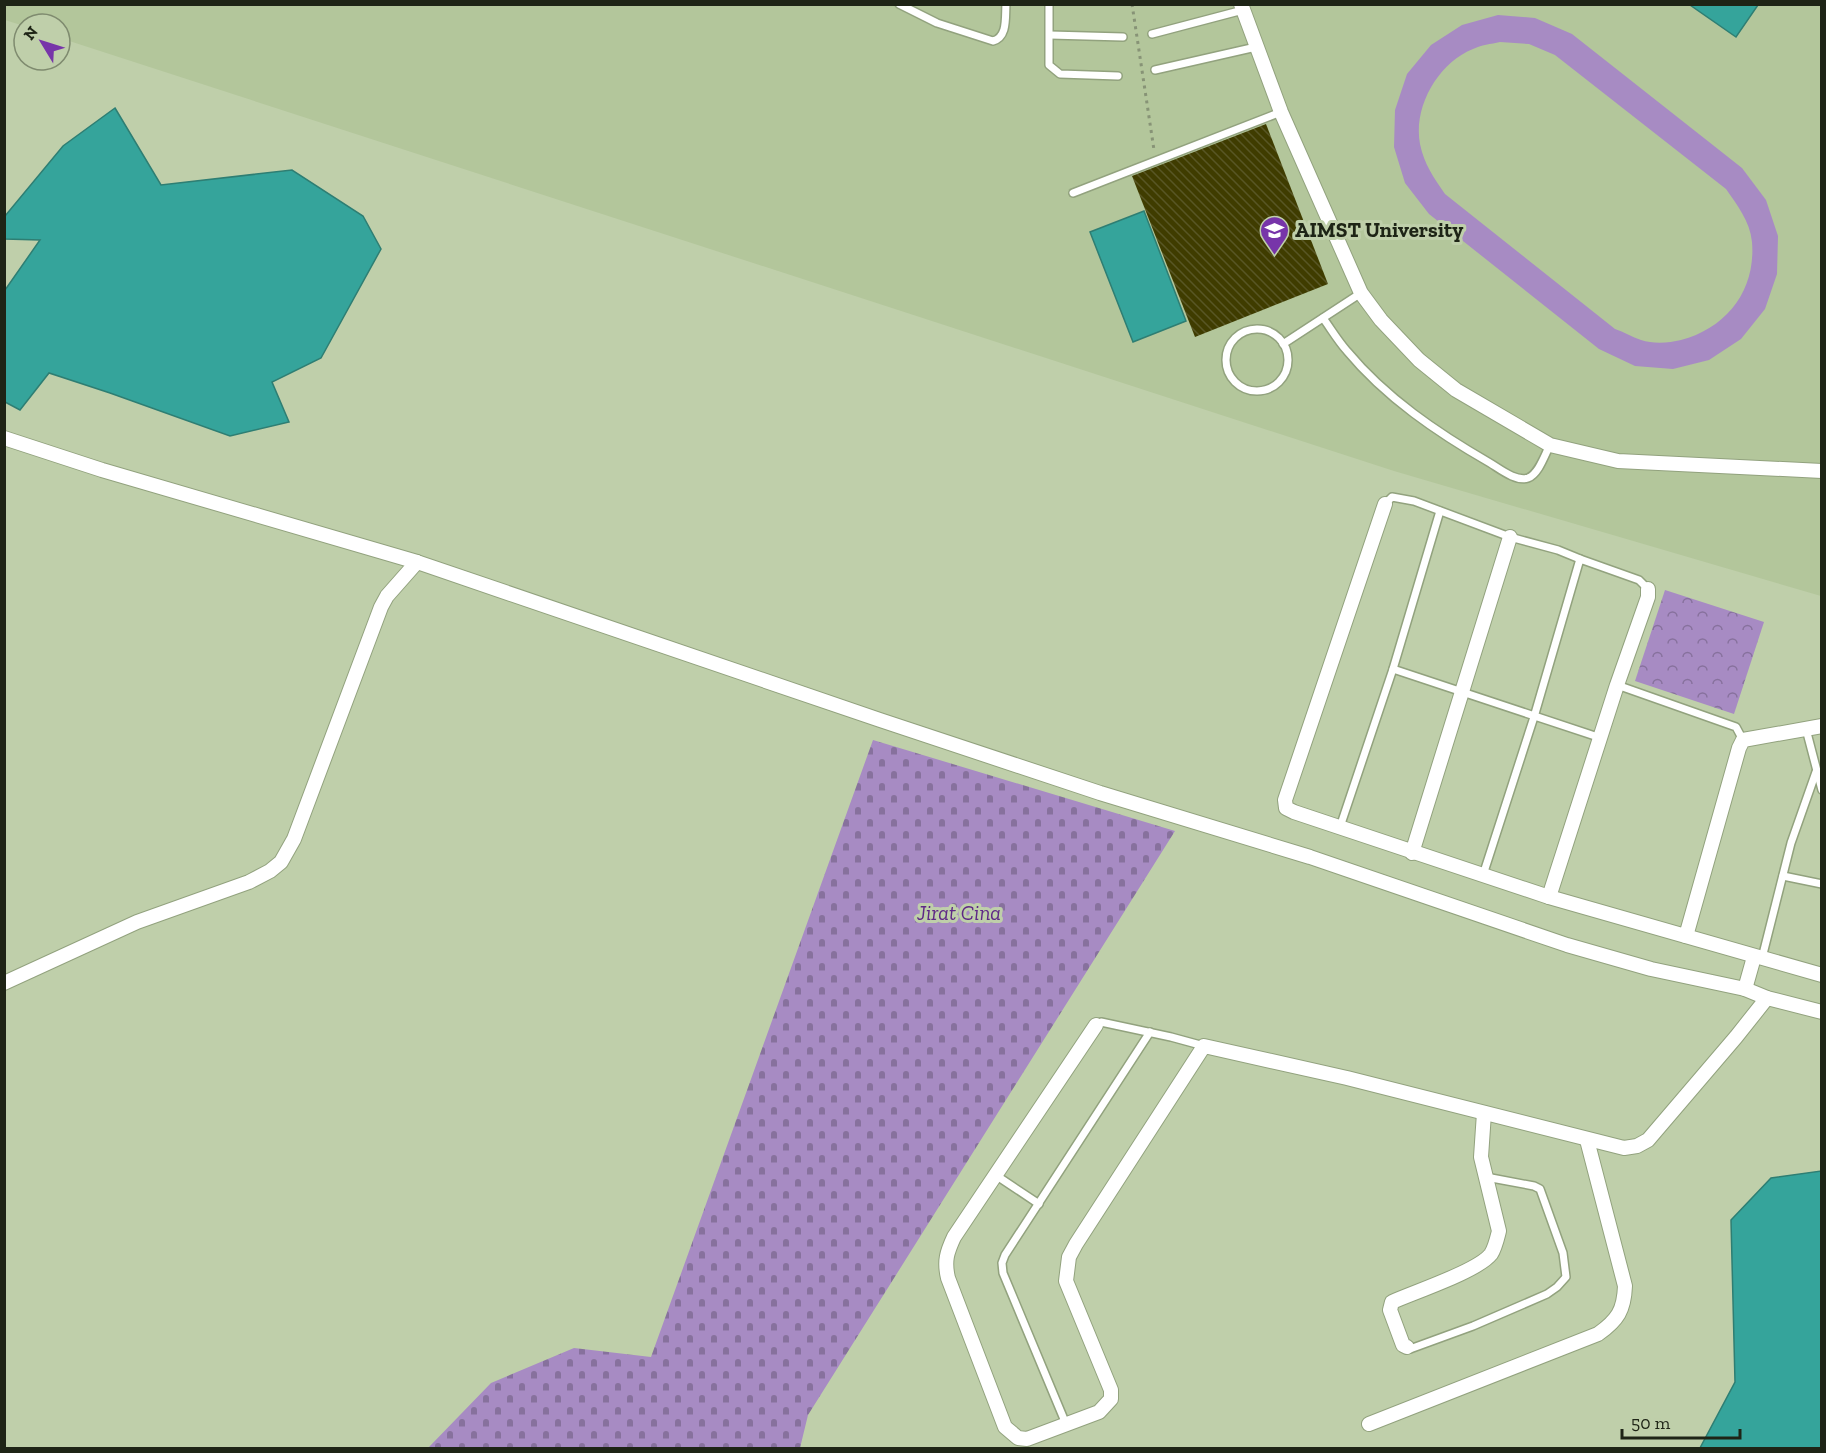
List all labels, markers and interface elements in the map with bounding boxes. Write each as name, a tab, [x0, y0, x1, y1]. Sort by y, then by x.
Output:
north arrow	[12, 12, 72, 72]
text: N	[19, 22, 42, 44]
school or university icon: AIMST University	[1258, 214, 1290, 256]
place label: AIMST University	[1295, 217, 1463, 242]
park label: Jirat Cina	[916, 900, 1001, 925]
scale bar	[1622, 1402, 1740, 1440]
text: 50 m	[1631, 1412, 1671, 1434]

